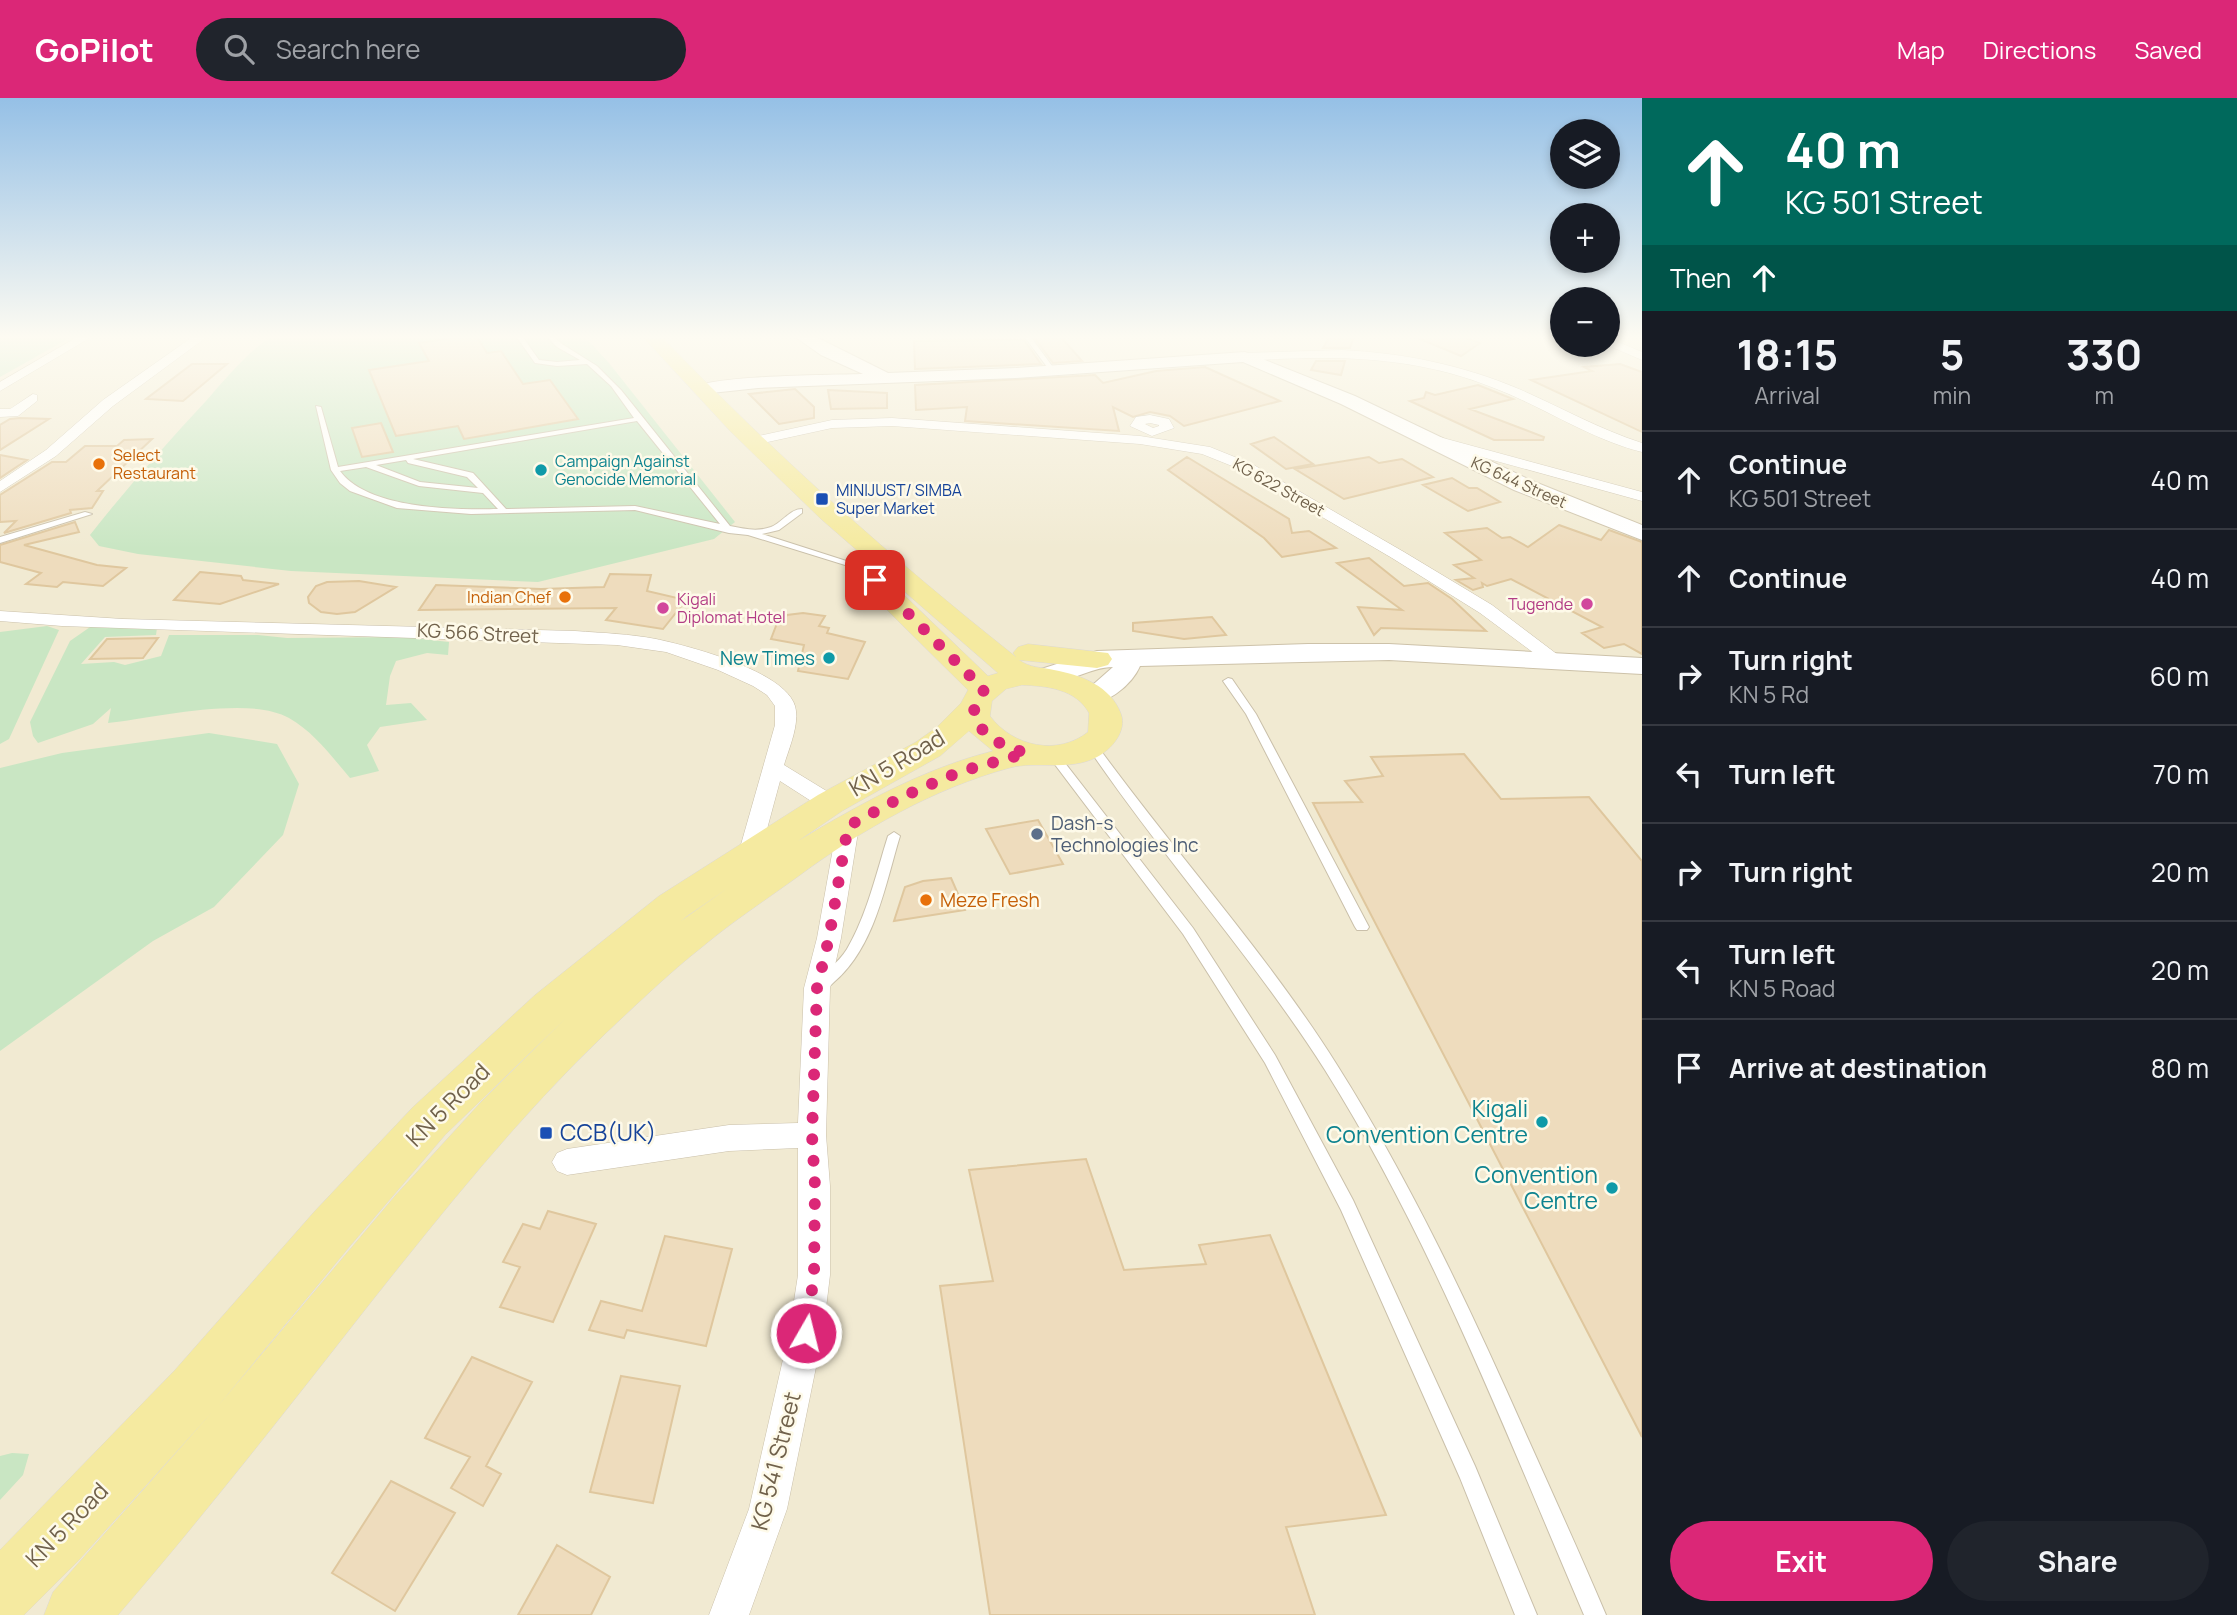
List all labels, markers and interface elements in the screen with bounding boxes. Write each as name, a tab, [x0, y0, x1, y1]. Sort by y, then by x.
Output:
search box	[196, 18, 686, 81]
text: GoPilot	[35, 27, 154, 72]
icon: search	[220, 30, 258, 68]
text: Search here	[276, 31, 420, 67]
text: Map	[1897, 33, 1945, 66]
text: Directions	[1983, 33, 2096, 66]
text: Saved	[2134, 33, 2202, 66]
text: 40 m	[1785, 116, 1901, 183]
map controls	[1550, 119, 1620, 357]
button: layers	[1550, 119, 1620, 189]
icon: ahead	[1670, 126, 1761, 217]
text: KG 501 Street	[1785, 180, 1983, 224]
button: +	[1550, 203, 1620, 273]
icon: ahead	[1745, 259, 1783, 297]
text: Then	[1670, 260, 1731, 296]
button: −	[1550, 287, 1620, 357]
text: 18:15	[1737, 325, 1838, 383]
text: 5	[1940, 325, 1964, 383]
text: 330	[2066, 325, 2142, 383]
text: Arrival	[1755, 379, 1820, 411]
text: min	[1933, 379, 1971, 411]
text: m	[2094, 379, 2114, 411]
place label: Select Restaurant	[113, 444, 196, 484]
text: Continue	[1729, 446, 1847, 482]
place label: Campaign Against Genocide Memorial	[555, 450, 696, 490]
street label: KG 644 Street	[1468, 451, 1570, 513]
street label: KG 622 Street	[1229, 453, 1329, 521]
marker: Select Restaurant	[91, 456, 107, 472]
icon: ahead	[1670, 461, 1708, 499]
marker: Campaign Against Genocide Memorial	[533, 462, 549, 478]
text: 40 m	[2151, 462, 2209, 498]
place label: MINIJUST/ SIMBA Super Market	[836, 479, 962, 519]
text: KG 501 Street	[1729, 482, 1871, 514]
marker: MINIJUST/ SIMBA Super Market	[814, 491, 830, 507]
pin	[845, 550, 905, 610]
icon: ahead	[1670, 559, 1708, 597]
text: Continue	[1729, 560, 1847, 596]
text: 40 m	[2151, 560, 2209, 596]
icon: arrive	[856, 561, 894, 599]
place label: Indian Chef	[467, 586, 551, 608]
place label: Kigali Diplomat Hotel	[677, 588, 786, 628]
marker: Indian Chef	[557, 589, 573, 605]
place label: Tugende	[1508, 593, 1573, 615]
marker: Tugende	[1579, 596, 1595, 612]
marker: Kigali Diplomat Hotel	[655, 600, 671, 616]
street label: KG 566 Street	[416, 617, 540, 649]
text: Turn right	[1729, 642, 1853, 678]
place label: New Times	[720, 645, 815, 671]
marker: New Times	[821, 650, 837, 666]
icon: right	[1670, 657, 1708, 695]
text: 60 m	[2150, 658, 2209, 694]
text: KN 5 Rd	[1729, 678, 1809, 710]
street label: KN 5 Road	[843, 721, 950, 803]
icon: left	[1670, 755, 1708, 793]
text: Turn left	[1729, 756, 1836, 792]
text: 70 m	[2153, 756, 2209, 792]
place label: Dash-s Technologies Inc	[1051, 810, 1199, 858]
marker: Dash-s Technologies Inc	[1029, 826, 1045, 842]
icon: right	[1670, 853, 1708, 891]
text: Turn right	[1729, 854, 1853, 890]
text: 20 m	[2151, 854, 2209, 890]
place label: Meze Fresh	[940, 887, 1040, 913]
marker: Meze Fresh	[918, 892, 934, 908]
text: Turn left	[1729, 936, 1836, 972]
icon: left	[1670, 951, 1708, 989]
text: 20 m	[2151, 952, 2209, 988]
text: KN 5 Road	[1729, 972, 1835, 1004]
icon: arrive	[1670, 1049, 1708, 1087]
text: Arrive at destination	[1729, 1050, 1987, 1086]
text: 80 m	[2151, 1050, 2209, 1086]
street label: KN 5 Road	[398, 1055, 496, 1153]
place label: Kigali Convention Centre	[1326, 1092, 1528, 1150]
marker: Kigali Convention Centre	[1534, 1114, 1550, 1130]
place label: CCB(UK)	[560, 1116, 656, 1148]
marker: CCB(UK)	[538, 1125, 554, 1141]
place label: Convention Centre	[1474, 1158, 1598, 1216]
marker: Convention Centre	[1604, 1180, 1620, 1196]
position arrow	[769, 1296, 843, 1370]
street label: KG 541 Street	[742, 1388, 808, 1533]
street label: KN 5 Road	[18, 1475, 115, 1574]
button: Exit	[1670, 1521, 1933, 1601]
button: Share	[1947, 1521, 2209, 1601]

